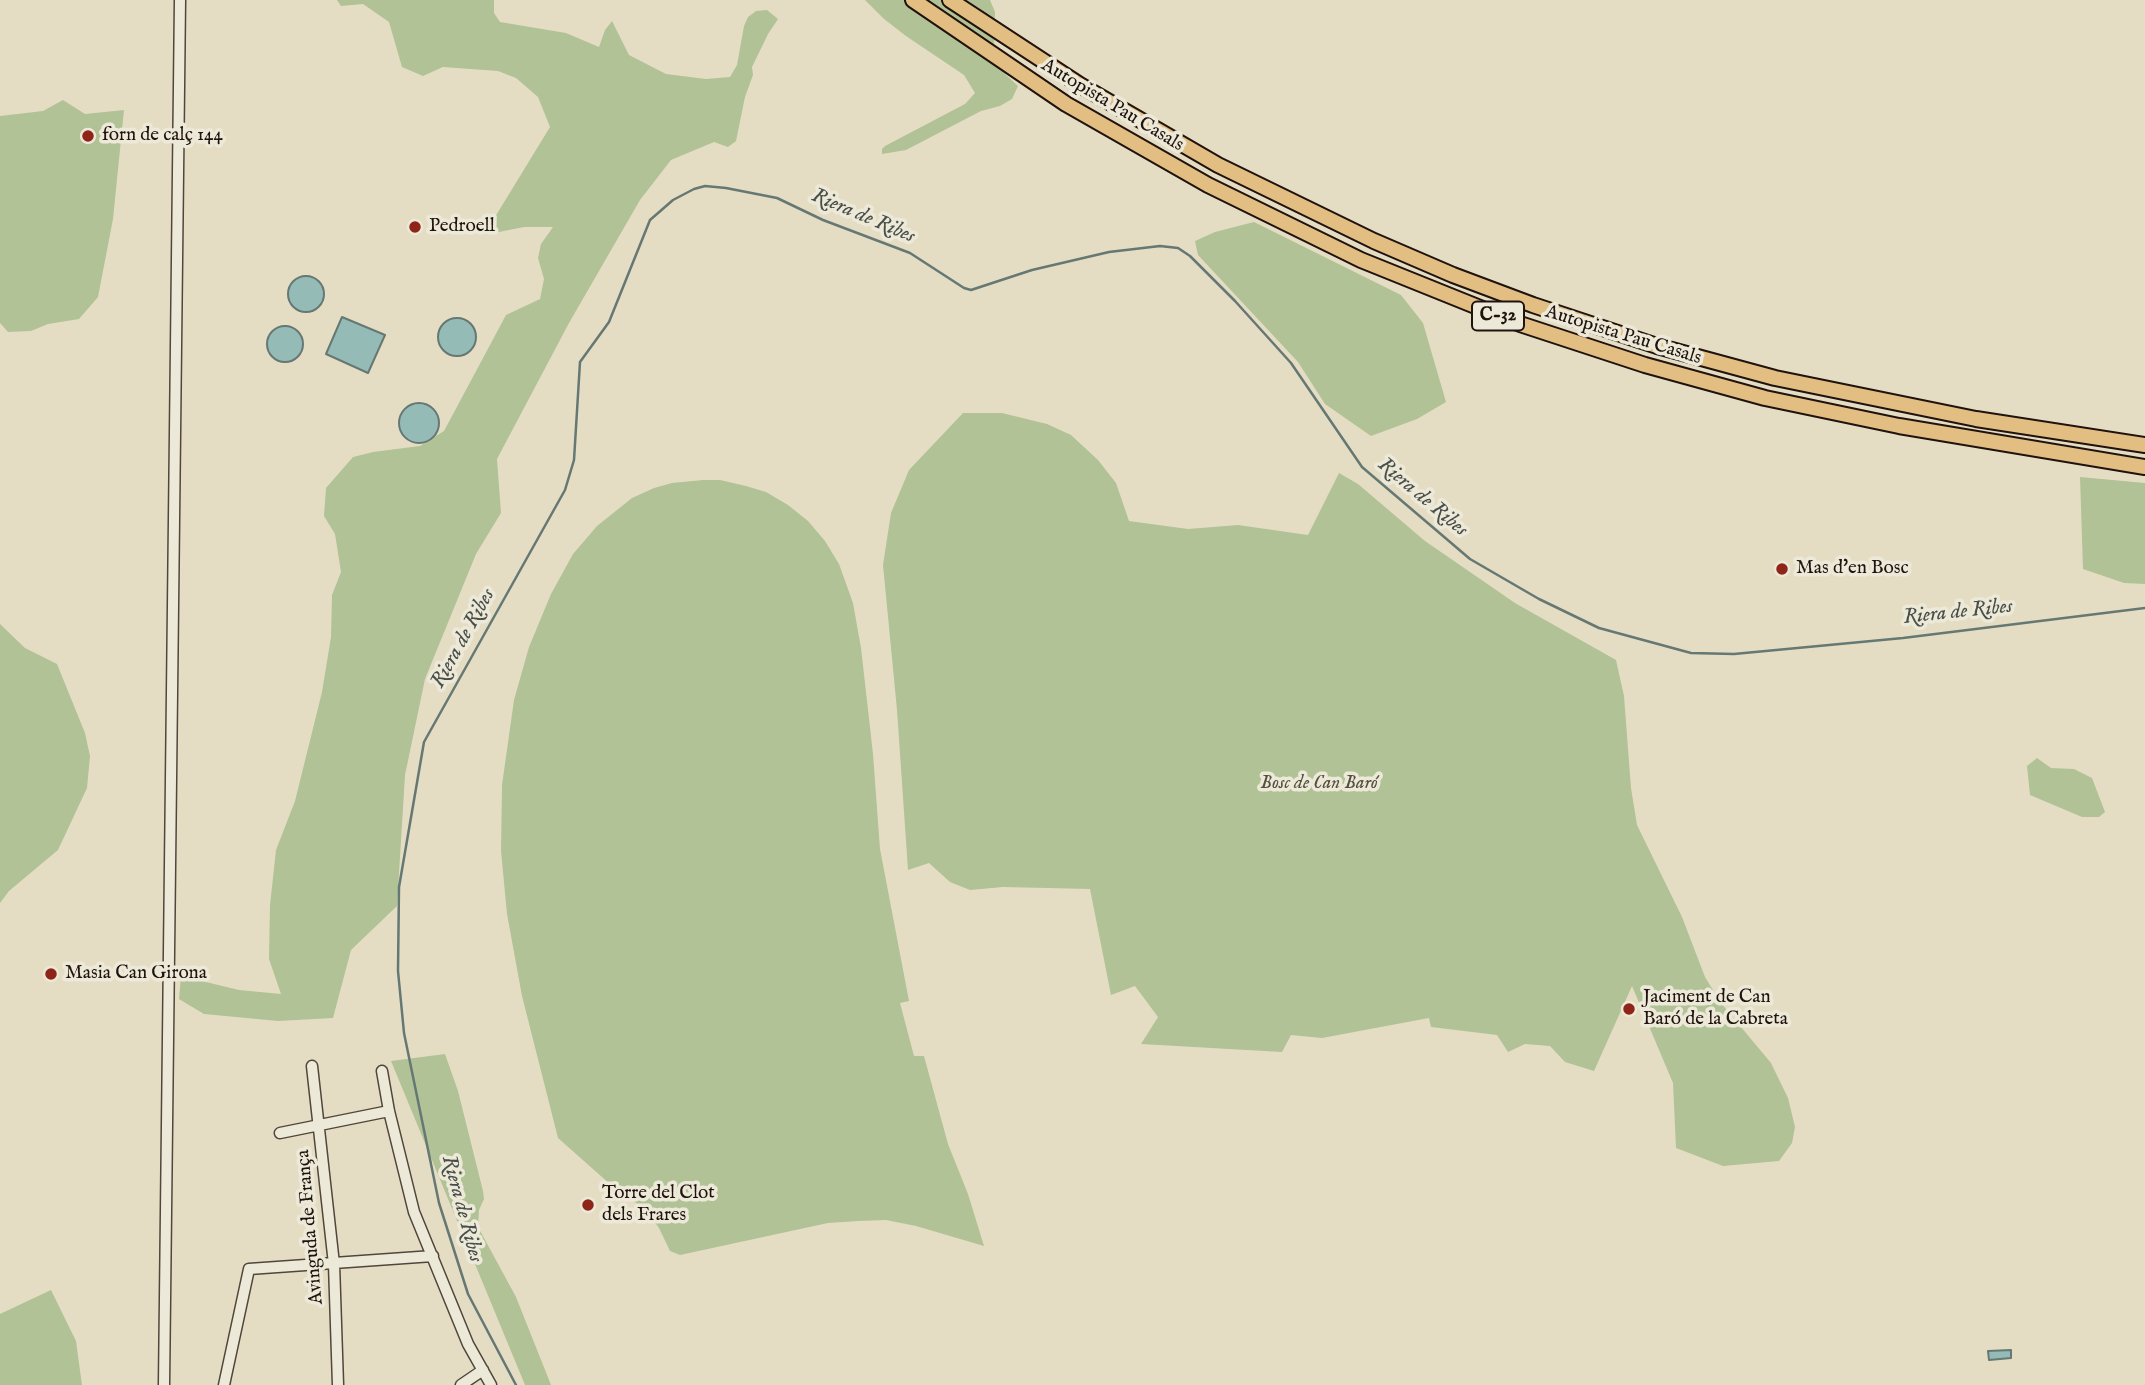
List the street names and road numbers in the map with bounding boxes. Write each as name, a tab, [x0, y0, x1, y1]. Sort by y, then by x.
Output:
street label: Autopista Pau Casals	[1037, 55, 1187, 157]
street label: Autopista Pau Casals	[1542, 301, 1704, 371]
road number: C-32	[1472, 302, 1524, 330]
street label: Avinguda de França	[293, 1149, 329, 1305]

